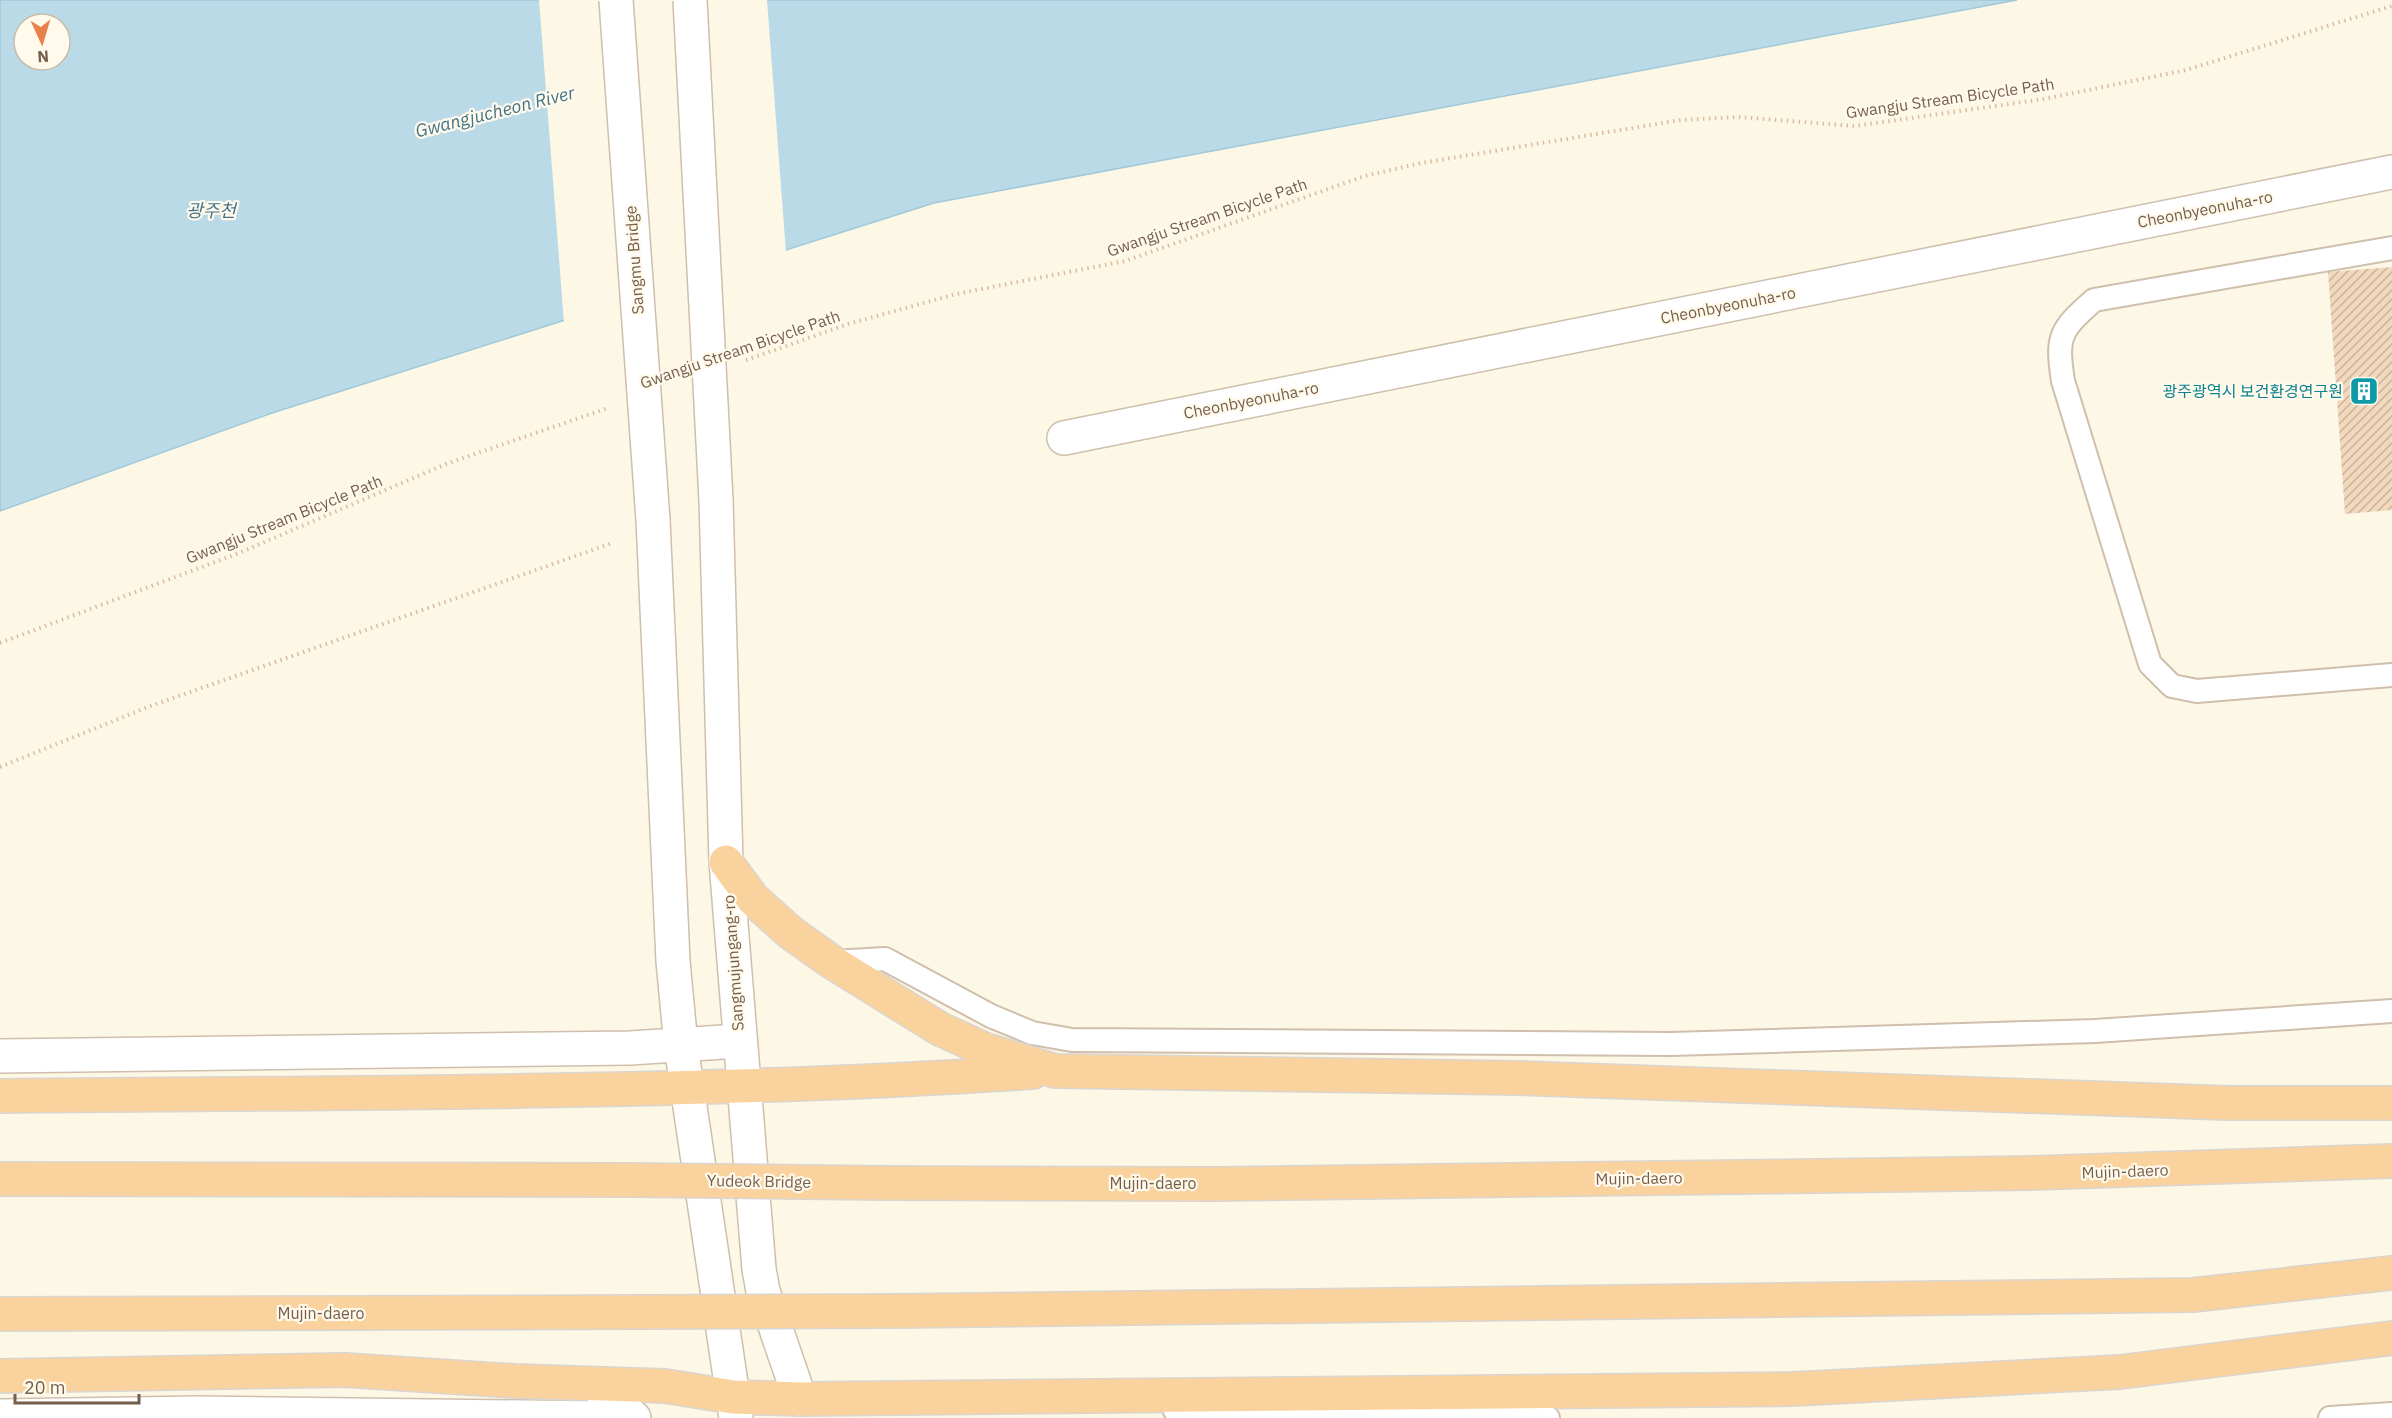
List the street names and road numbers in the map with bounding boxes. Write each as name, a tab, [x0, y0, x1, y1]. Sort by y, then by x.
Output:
street label: Gwangju Stream Bicycle Path	[1844, 73, 2056, 123]
street label: Gwangju Stream Bicycle Path	[1104, 173, 1310, 261]
street label: Cheonbyeonuha-ro	[2136, 186, 2274, 232]
street label: Sangmu Bridge	[620, 205, 648, 315]
street label: Cheonbyeonuha-ro	[1659, 282, 1797, 328]
street label: Gwangju Stream Bicycle Path	[637, 305, 843, 393]
street label: Cheonbyeonuha-ro	[1182, 377, 1320, 423]
street label: Gwangju Stream Bicycle Path	[183, 470, 385, 568]
street label: Sangmujungang-ro	[718, 894, 748, 1032]
street label: Mujin-daero	[2081, 1159, 2169, 1183]
street label: Mujin-daero	[1595, 1167, 1683, 1189]
street label: Yudeok Bridge	[707, 1170, 811, 1192]
street label: Mujin-daero	[1109, 1173, 1197, 1193]
street label: Mujin-daero	[277, 1303, 365, 1323]

